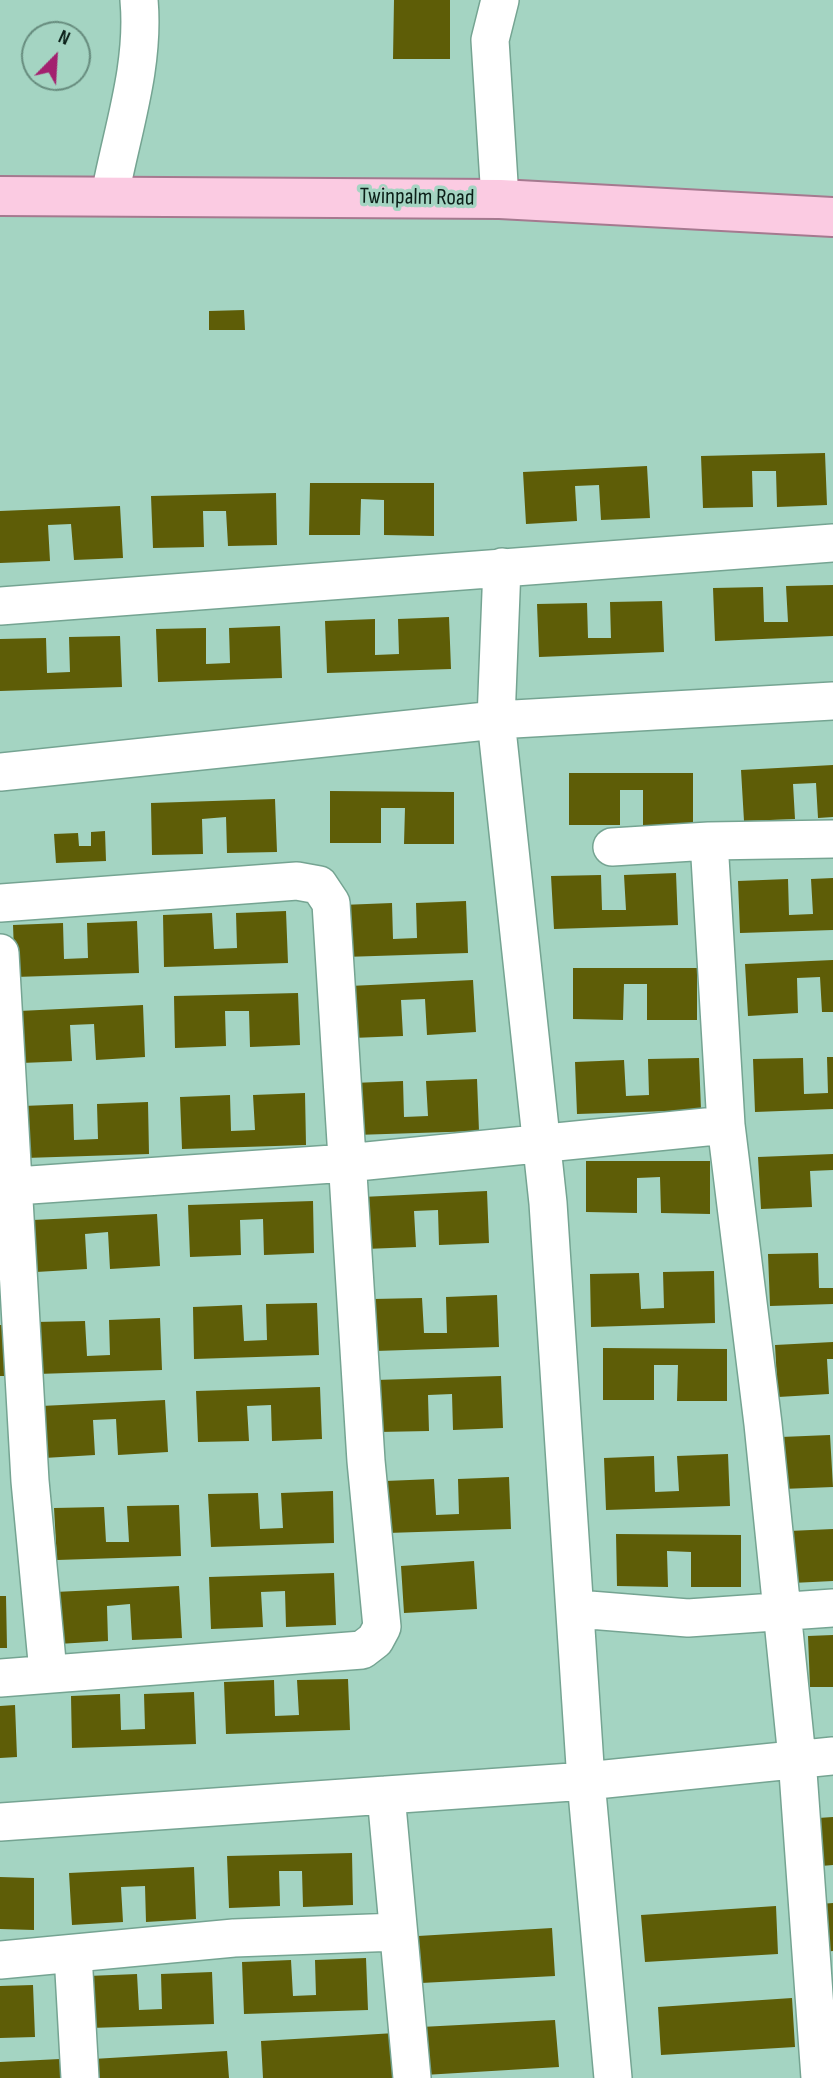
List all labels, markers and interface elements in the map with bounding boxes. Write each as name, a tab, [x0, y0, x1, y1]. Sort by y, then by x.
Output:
north arrow	[21, 21, 91, 91]
text: N	[55, 26, 73, 51]
street label: Twinpalm Road	[359, 183, 475, 213]

